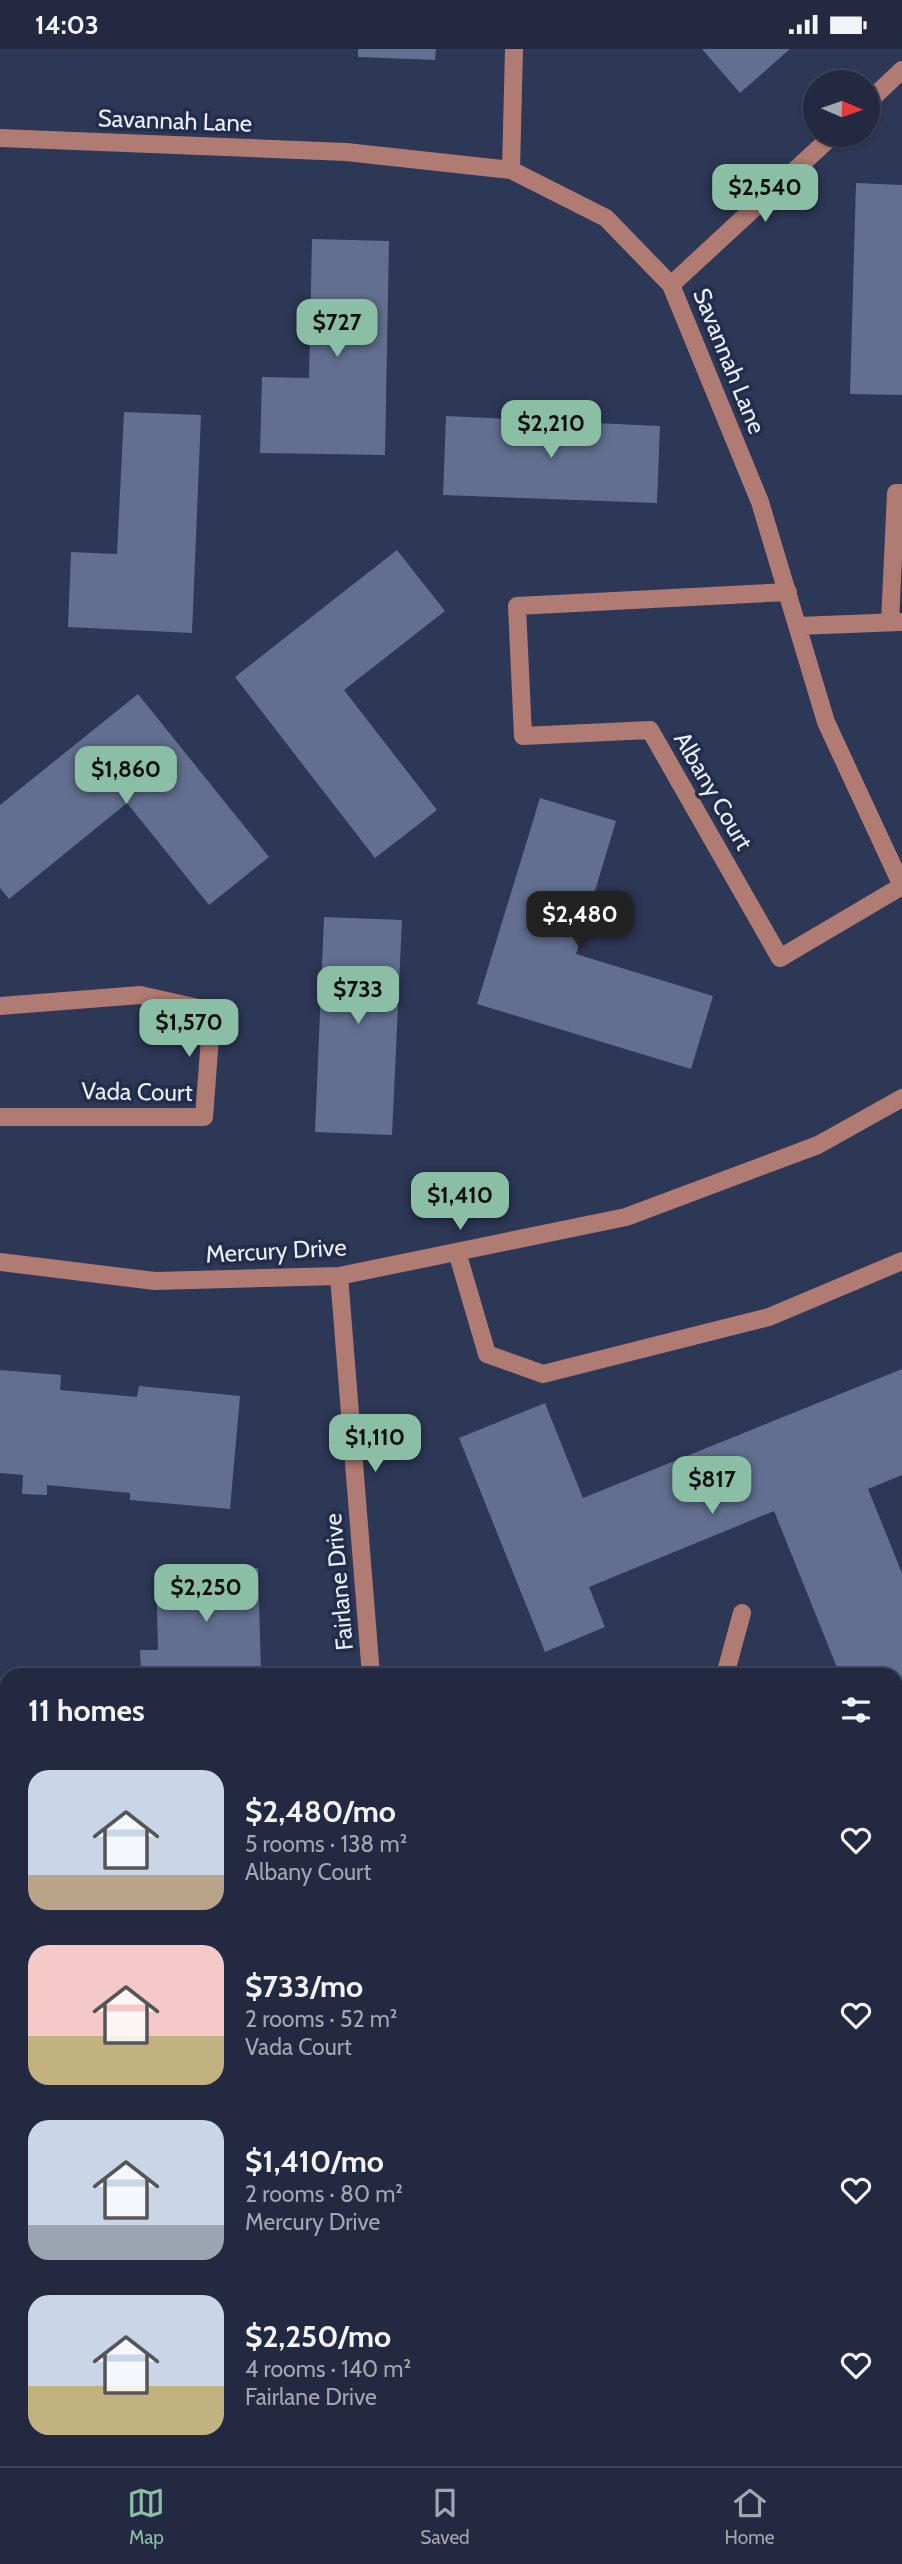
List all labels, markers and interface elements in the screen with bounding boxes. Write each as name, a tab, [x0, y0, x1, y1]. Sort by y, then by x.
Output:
text: 14:03	[35, 9, 99, 41]
north arrow	[803, 70, 880, 147]
map controls	[803, 70, 880, 147]
street label: Savannah Lane	[97, 103, 253, 138]
pin: $2,540	[708, 165, 822, 224]
text: $2,540	[728, 173, 802, 201]
street label: Savannah Lane	[687, 284, 772, 438]
pin: $727	[296, 299, 378, 359]
text: $727	[313, 308, 361, 336]
pin: $2,210	[494, 401, 608, 460]
text: $2,210	[517, 409, 585, 437]
street label: Albany Court	[668, 727, 759, 855]
pin: $1,860	[69, 747, 183, 806]
text: $1,860	[91, 755, 161, 783]
pin: $2,480	[523, 891, 637, 951]
text: $2,480	[542, 900, 618, 928]
pin: $733	[317, 967, 399, 1026]
text: $733	[333, 975, 383, 1003]
pin: $1,570	[132, 999, 246, 1059]
text: $1,570	[155, 1008, 223, 1036]
street label: Vada Court	[81, 1076, 193, 1107]
pin: $1,410	[403, 1173, 517, 1232]
text: $1,410	[427, 1181, 493, 1209]
street label: Mercury Drive	[205, 1232, 347, 1269]
pin: $1,110	[318, 1415, 432, 1474]
text: $1,110	[345, 1423, 405, 1451]
pin: $817	[671, 1457, 753, 1516]
text: $817	[688, 1465, 736, 1493]
street label: Fairlane Drive	[318, 1512, 359, 1652]
pin: $2,250	[149, 1565, 263, 1624]
text: $2,250	[170, 1573, 242, 1601]
icon: filters	[837, 1691, 875, 1729]
text: 11 homes	[28, 1692, 145, 1729]
text: $2,480/mo	[245, 1793, 396, 1830]
icon: home	[84, 1798, 168, 1882]
icon: heart	[837, 1821, 875, 1859]
text: 5 rooms · 138 m²	[245, 1830, 407, 1858]
text: Albany Court	[245, 1858, 371, 1886]
text: $733/mo	[245, 1968, 363, 2005]
icon: home	[84, 1973, 168, 2057]
icon: heart	[837, 1996, 875, 2034]
text: 2 rooms · 52 m²	[245, 2005, 398, 2033]
text: Vada Court	[245, 2033, 352, 2061]
text: $1,410/mo	[245, 2143, 384, 2180]
icon: home	[84, 2148, 168, 2232]
icon: heart	[837, 2171, 875, 2209]
text: 2 rooms · 80 m²	[245, 2180, 403, 2208]
text: Mercury Drive	[245, 2208, 380, 2236]
text: $2,250/mo	[245, 2318, 391, 2355]
icon: home	[84, 2323, 168, 2407]
icon: heart	[837, 2346, 875, 2384]
text: 4 rooms · 140 m²	[245, 2355, 411, 2383]
text: Fairlane Drive	[245, 2383, 377, 2411]
tab: Map	[127, 2484, 165, 2549]
tab: Saved	[420, 2484, 470, 2549]
tab: Home	[725, 2484, 775, 2549]

